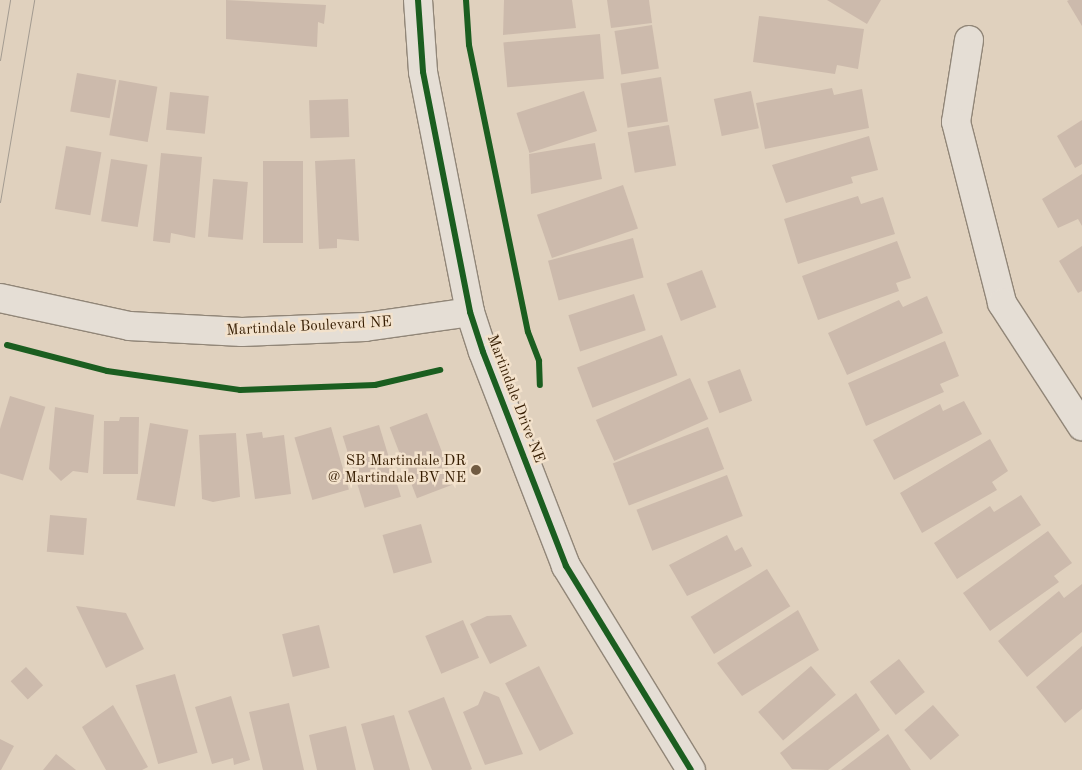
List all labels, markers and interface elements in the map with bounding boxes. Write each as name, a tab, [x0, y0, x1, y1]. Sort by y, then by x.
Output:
street label: Martindale Boulevard NE	[226, 314, 392, 340]
street label: Martindale Drive NE	[482, 332, 548, 466]
place label: SB Martindale DR @ Martindale BV NE	[328, 452, 466, 487]
marker: SB Martindale DR @ Martindale BV NE	[470, 464, 482, 476]

